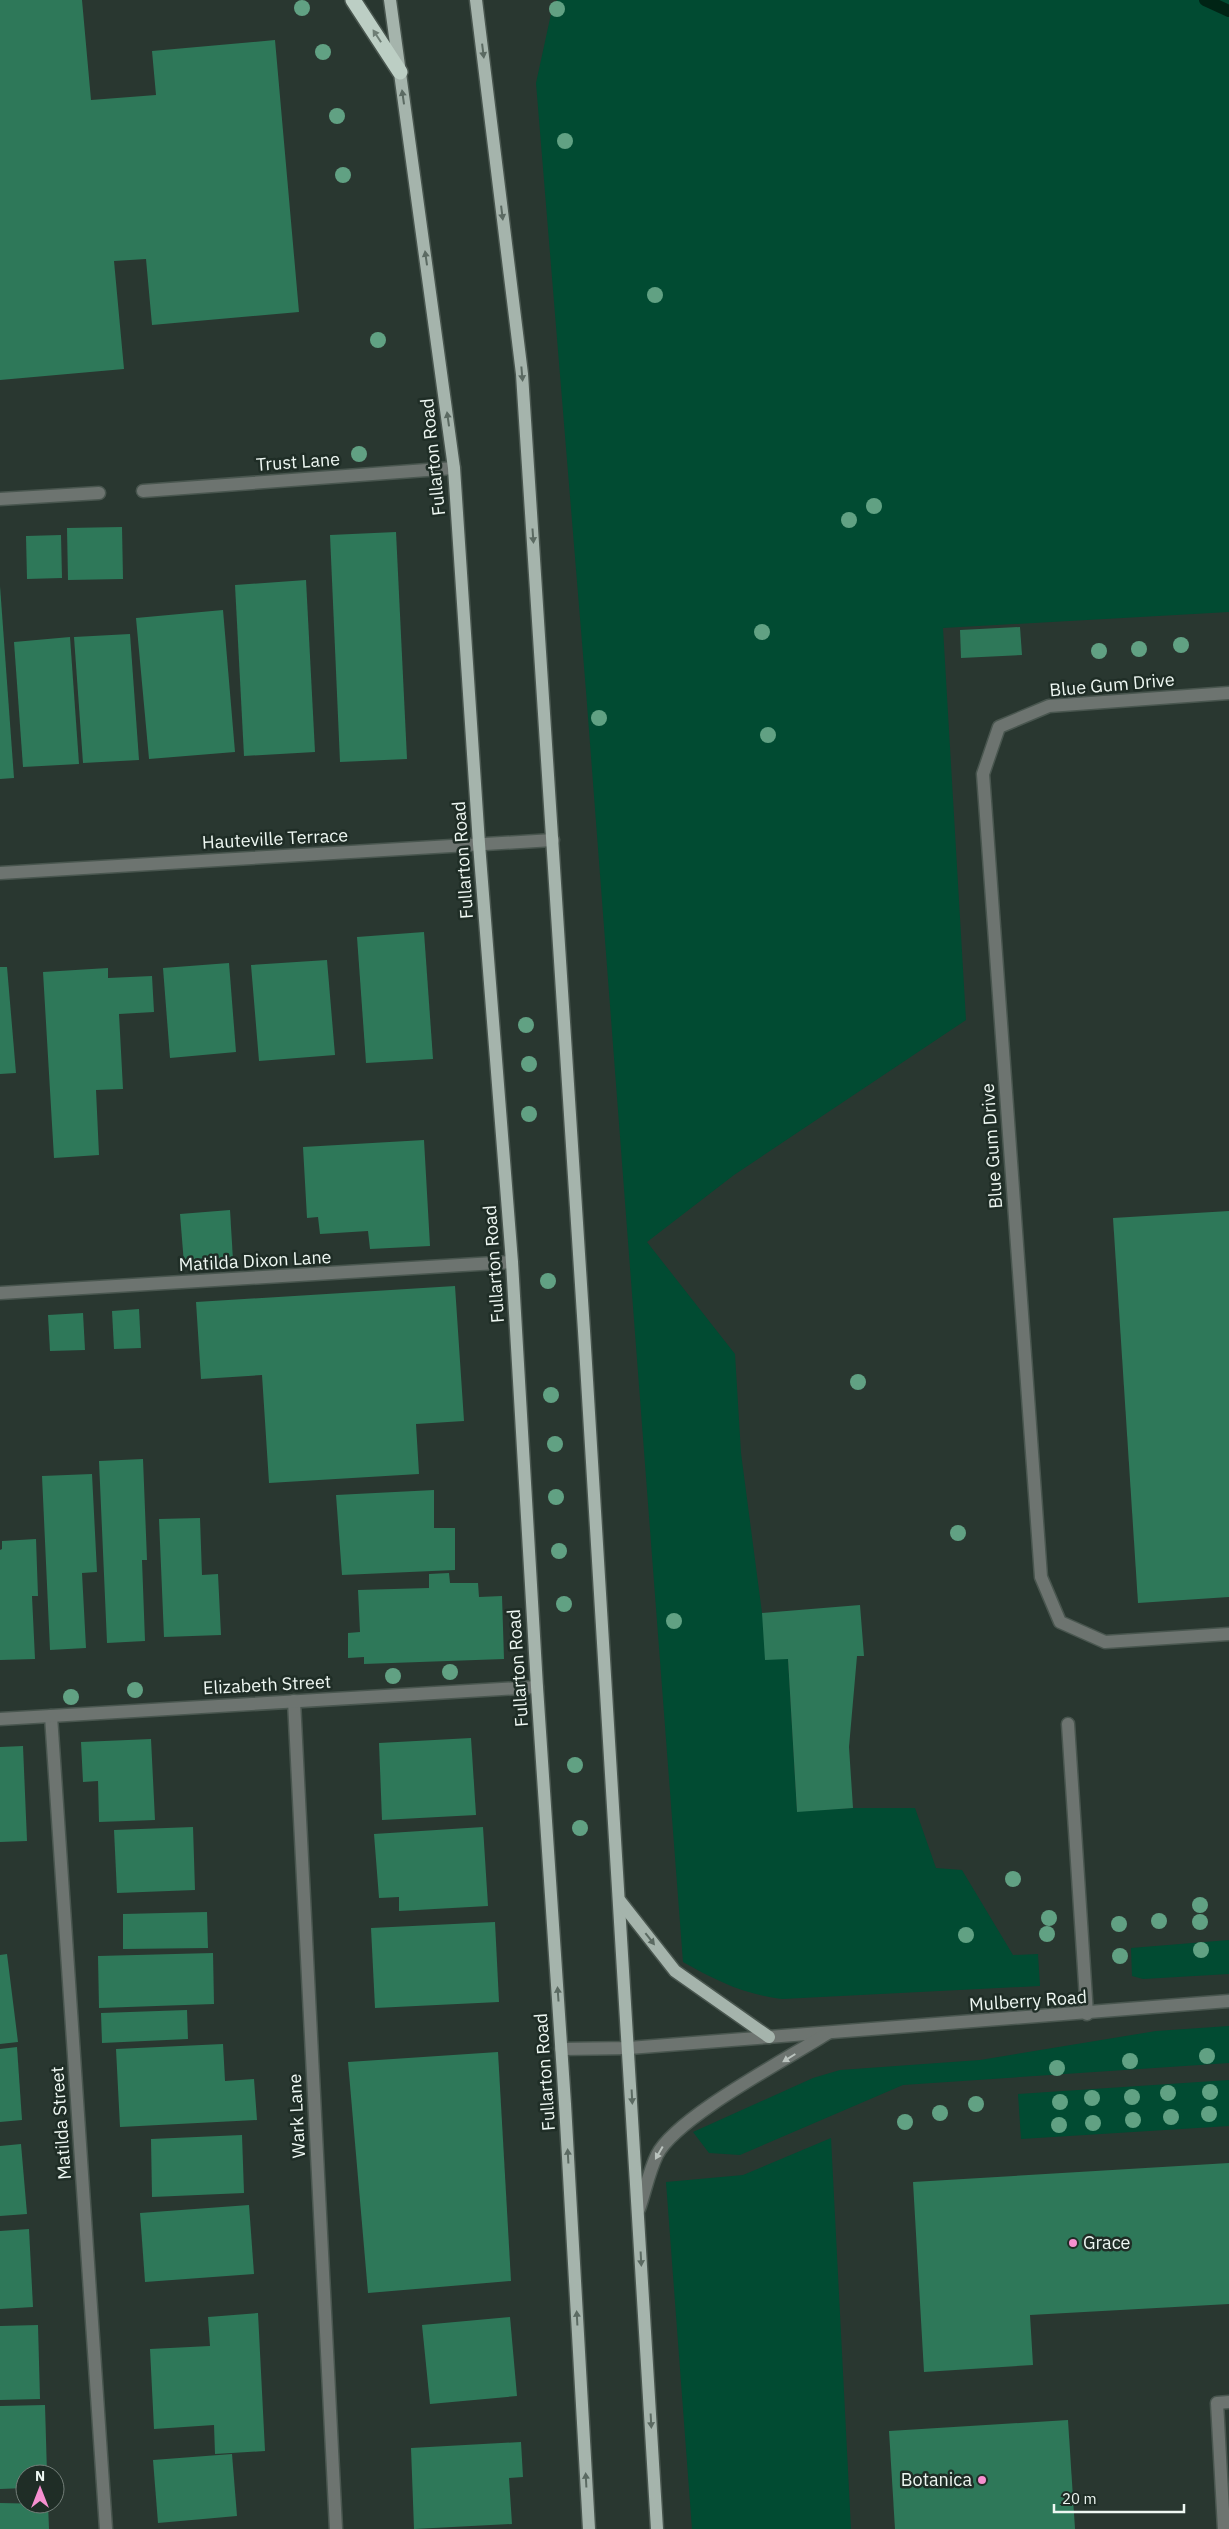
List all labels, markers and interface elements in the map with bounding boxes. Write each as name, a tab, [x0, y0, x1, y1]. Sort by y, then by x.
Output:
one-way arrow	[372, 29, 381, 42]
one-way arrow	[479, 44, 487, 60]
one-way arrow	[399, 89, 407, 105]
one-way arrow	[498, 205, 506, 221]
one-way arrow	[421, 250, 429, 266]
one-way arrow	[518, 366, 526, 382]
street label: Fullarton Road	[415, 397, 450, 517]
one-way arrow	[443, 411, 451, 427]
street label: Trust Lane	[255, 447, 341, 476]
one-way arrow	[529, 528, 537, 544]
street label: Blue Gum Drive	[1048, 668, 1176, 701]
street label: Fullarton Road	[447, 800, 478, 920]
street label: Hauteville Terrace	[201, 823, 349, 854]
street label: Blue Gum Drive	[976, 1083, 1007, 1209]
street label: Fullarton Road	[478, 1204, 509, 1324]
street label: Matilda Dixon Lane	[178, 1245, 332, 1276]
street label: Fullarton Road	[502, 1608, 533, 1728]
street label: Elizabeth Street	[202, 1670, 332, 1699]
one-way arrow	[644, 1932, 655, 1945]
one-way arrow	[553, 1985, 561, 2001]
street label: Mulberry Road	[968, 1985, 1088, 2016]
street label: Fullarton Road	[529, 2012, 560, 2132]
one-way arrow	[782, 2053, 795, 2062]
street label: Matilda Street	[45, 2066, 76, 2181]
street label: Wark Lane	[283, 2073, 310, 2159]
one-way arrow	[628, 2089, 636, 2105]
one-way arrow	[655, 2146, 664, 2159]
one-way arrow	[563, 2148, 571, 2164]
place label: Grace	[1083, 2231, 1131, 2254]
marker: Grace	[1067, 2237, 1079, 2249]
one-way arrow	[638, 2251, 646, 2267]
one-way arrow	[572, 2310, 580, 2326]
one-way arrow	[647, 2413, 655, 2429]
north arrow	[15, 2464, 65, 2514]
text: N	[35, 2467, 45, 2485]
place label: Botanica	[901, 2468, 972, 2491]
one-way arrow	[581, 2472, 589, 2488]
marker: Botanica	[976, 2474, 988, 2486]
scale bar	[1054, 2482, 1184, 2514]
text: 20 m	[1062, 2489, 1097, 2508]

